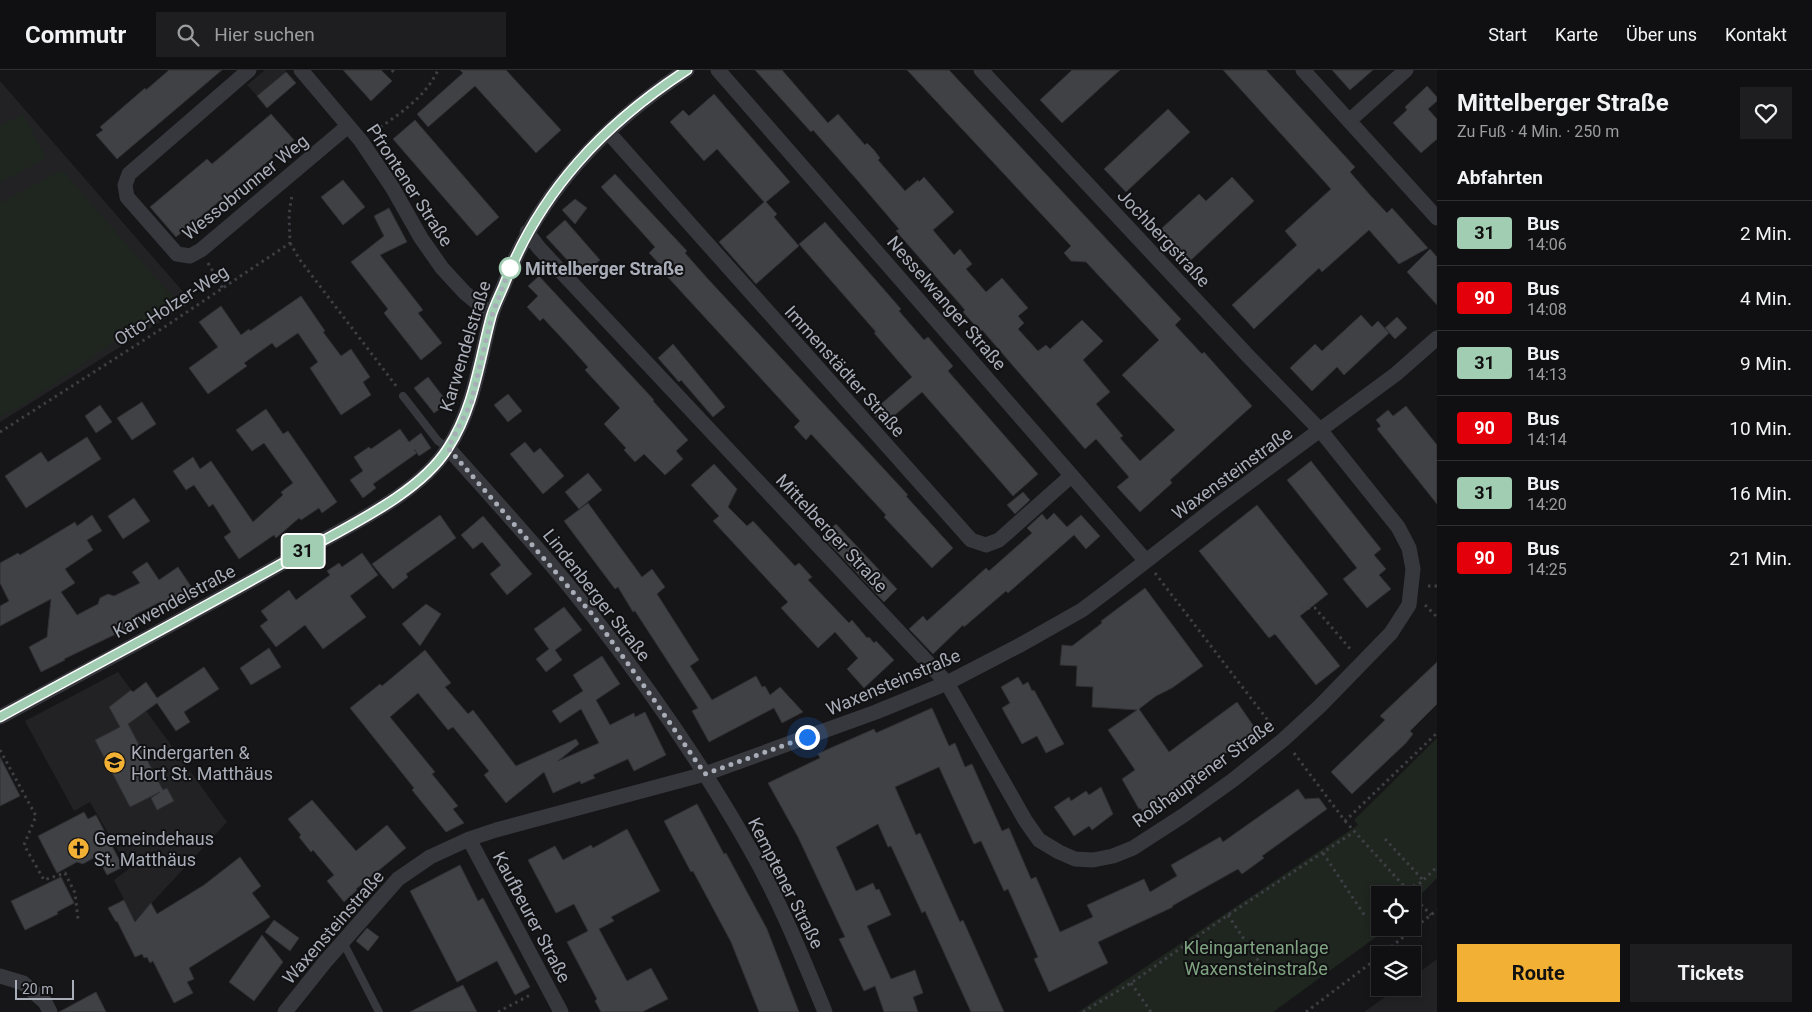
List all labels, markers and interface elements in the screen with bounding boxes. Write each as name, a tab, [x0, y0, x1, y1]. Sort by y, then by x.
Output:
search box	[156, 12, 506, 57]
text: Commutr	[25, 21, 126, 49]
icon: search	[174, 21, 202, 49]
text: Hier suchen	[214, 23, 315, 46]
text: Start	[1488, 24, 1527, 45]
text: Karte	[1555, 24, 1598, 45]
text: Über uns	[1626, 24, 1697, 45]
text: Kontakt	[1725, 24, 1787, 45]
button: heart	[1740, 87, 1792, 139]
text: Mittelberger Straße	[1457, 89, 1669, 117]
street label: Pfrontener Straße	[363, 120, 457, 250]
text: Zu Fuß · 4 Min. · 250 m	[1457, 122, 1619, 141]
street label: Wessobrunner Weg	[178, 130, 312, 244]
text: Abfahrten	[1457, 166, 1543, 189]
street label: Jochbergstraße	[1113, 185, 1215, 291]
text: Bus	[1527, 212, 1560, 235]
text: 31	[1474, 222, 1495, 243]
text: 2 Min.	[1740, 222, 1792, 245]
street label: Nesselwanger Straße	[883, 232, 1011, 374]
text: 14:06	[1527, 235, 1567, 254]
marker: Mittelberger Straße	[499, 257, 521, 279]
place label: Mittelberger Straße	[525, 258, 684, 279]
street label: Otto-Holzer-Weg	[110, 260, 232, 350]
text: Bus	[1527, 277, 1560, 300]
street label: Karwendelstraße	[435, 278, 495, 414]
text: 90	[1474, 287, 1495, 308]
text: 4 Min.	[1740, 287, 1792, 310]
text: 14:08	[1527, 300, 1567, 319]
street label: Immenstädter Straße	[781, 301, 909, 441]
text: Bus	[1527, 342, 1560, 365]
text: 31	[1474, 352, 1495, 373]
text: 9 Min.	[1740, 352, 1792, 375]
text: 14:13	[1527, 365, 1567, 384]
text: Bus	[1527, 407, 1560, 430]
text: 90	[1474, 417, 1495, 438]
text: 10 Min.	[1729, 417, 1792, 440]
street label: Waxensteinstraße	[1168, 422, 1296, 524]
text: 14:14	[1527, 430, 1567, 449]
street label: Mittelberger Straße	[772, 470, 892, 596]
text: Bus	[1527, 472, 1560, 495]
text: 31	[1474, 482, 1495, 503]
text: 16 Min.	[1729, 482, 1792, 505]
text: 14:20	[1527, 495, 1567, 514]
street label: Lindenberger Straße	[539, 525, 655, 665]
line badge: 31	[280, 535, 326, 567]
text: Bus	[1527, 537, 1560, 560]
text: 31	[293, 540, 313, 561]
text: 90	[1474, 547, 1495, 568]
text: 21 Min.	[1729, 547, 1792, 570]
street label: Karwendelstraße	[109, 560, 239, 642]
text: 14:25	[1527, 560, 1567, 579]
street label: Waxensteinstraße	[823, 644, 963, 720]
street label: Roßhauptener Straße	[1128, 715, 1278, 831]
your location	[795, 725, 820, 750]
place label: Kindergarten & Hort St. Matthäus	[131, 742, 273, 784]
school or university icon: Kindergarten & Hort St. Matthäus	[103, 750, 127, 774]
street label: Kemptener Straße	[744, 814, 828, 952]
place label: Gemeindehaus St. Matthäus	[94, 828, 214, 870]
church icon: Gemeindehaus St. Matthäus	[66, 836, 90, 860]
street label: Kaufbeurer Straße	[489, 848, 575, 986]
street label: Waxensteinstraße	[278, 866, 388, 988]
map controls	[1371, 886, 1421, 996]
button: locate	[1371, 886, 1421, 936]
park label: Kleingartenanlage Waxensteinstraße	[1184, 937, 1328, 979]
button: Route	[1457, 944, 1620, 1002]
button: Tickets	[1630, 944, 1792, 1002]
button: layers	[1371, 946, 1421, 996]
scale bar	[15, 977, 74, 1000]
text: 20 m	[22, 981, 54, 997]

